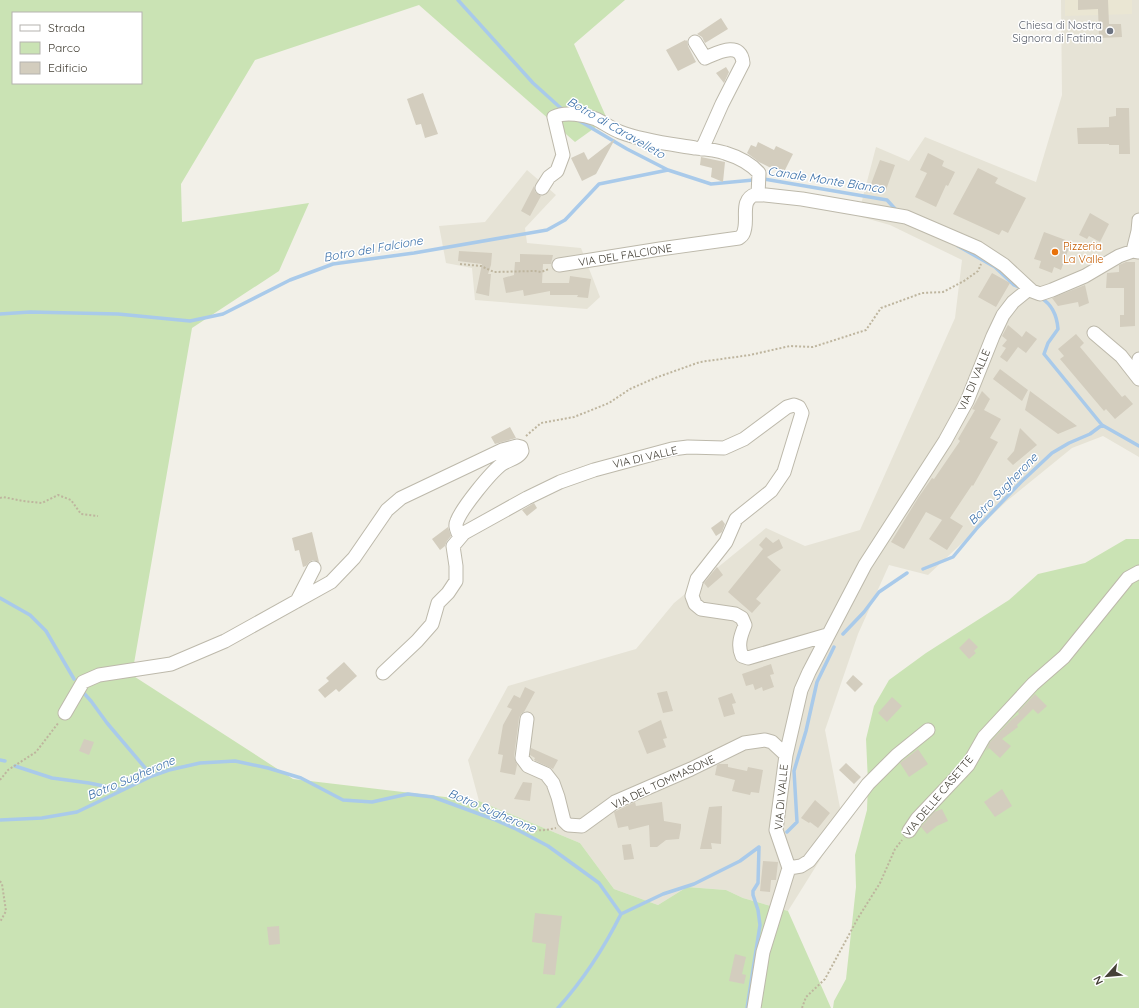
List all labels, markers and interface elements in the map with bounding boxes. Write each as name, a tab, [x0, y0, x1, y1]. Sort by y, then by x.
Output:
legend	[12, 12, 142, 84]
place label: Chiesa di Nostra Signora di Fatima	[1012, 18, 1102, 45]
text: Strada	[48, 20, 85, 35]
marker: Chiesa di Nostra Signora di Fatima	[1105, 26, 1115, 36]
text: Parco	[48, 40, 80, 55]
text: Edificio	[48, 60, 88, 75]
water label: Botro di Caravelleto	[565, 93, 668, 162]
water label: Canale Monte Bianco	[767, 163, 886, 196]
water label: Botro del Falcione	[322, 232, 425, 265]
place label: Pizzeria La Valle	[1063, 239, 1104, 266]
street label: VIA DEL FALCIONE	[577, 241, 673, 269]
marker: Pizzeria La Valle	[1050, 247, 1060, 257]
street label: VIA DI VALLE	[955, 347, 993, 413]
street label: VIA DI VALLE	[611, 443, 679, 471]
water label: Botro Sugherone	[965, 449, 1041, 528]
water label: Botro Sugherone	[85, 752, 178, 803]
street label: VIA DEL TOMMASONE	[609, 752, 717, 812]
street label: VIA DELLE CASETTE	[900, 752, 976, 840]
street label: VIA DI VALLE	[771, 764, 791, 830]
water label: Botro Sugherone	[446, 785, 539, 836]
north arrow	[1087, 956, 1127, 996]
text: N	[1090, 974, 1106, 987]

